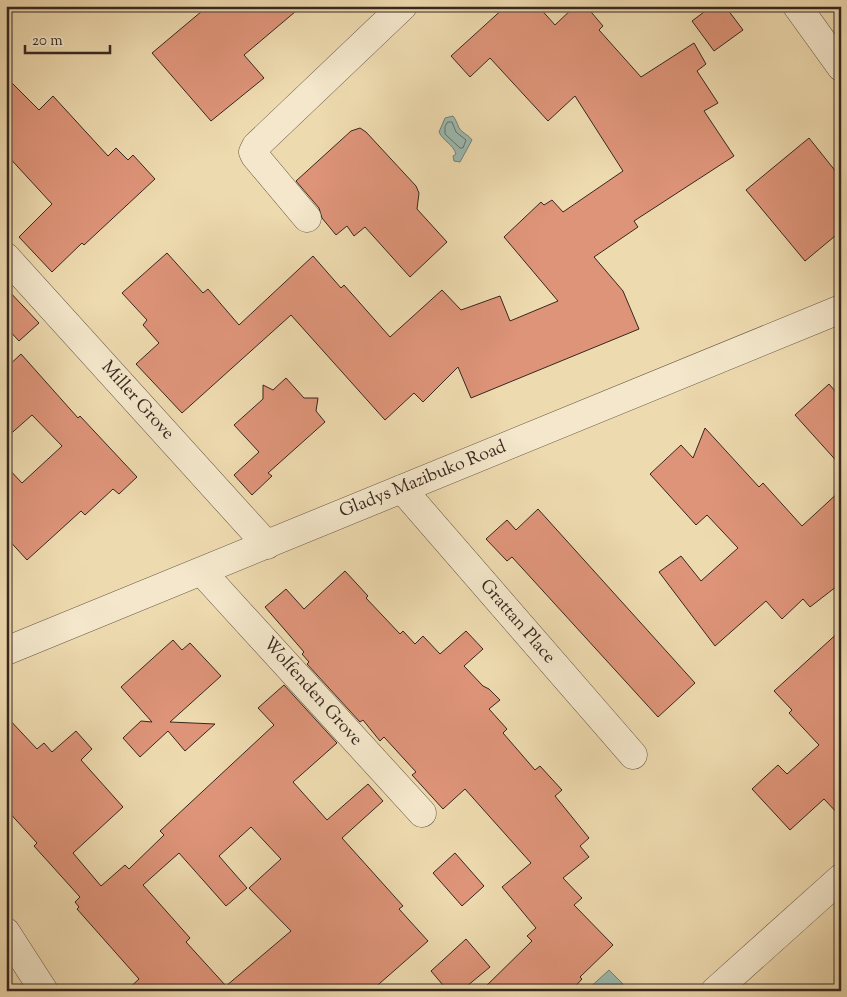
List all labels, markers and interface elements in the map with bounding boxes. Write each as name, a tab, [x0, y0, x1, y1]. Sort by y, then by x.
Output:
scale bar	[25, 22, 110, 54]
text: 20 m	[32, 31, 63, 52]
street label: Miller Grove	[94, 356, 180, 446]
street label: Gladys Mazibuko Road	[336, 435, 510, 525]
street label: Grattan Place	[473, 574, 561, 670]
street label: Wolfenden Grove	[256, 632, 368, 752]

